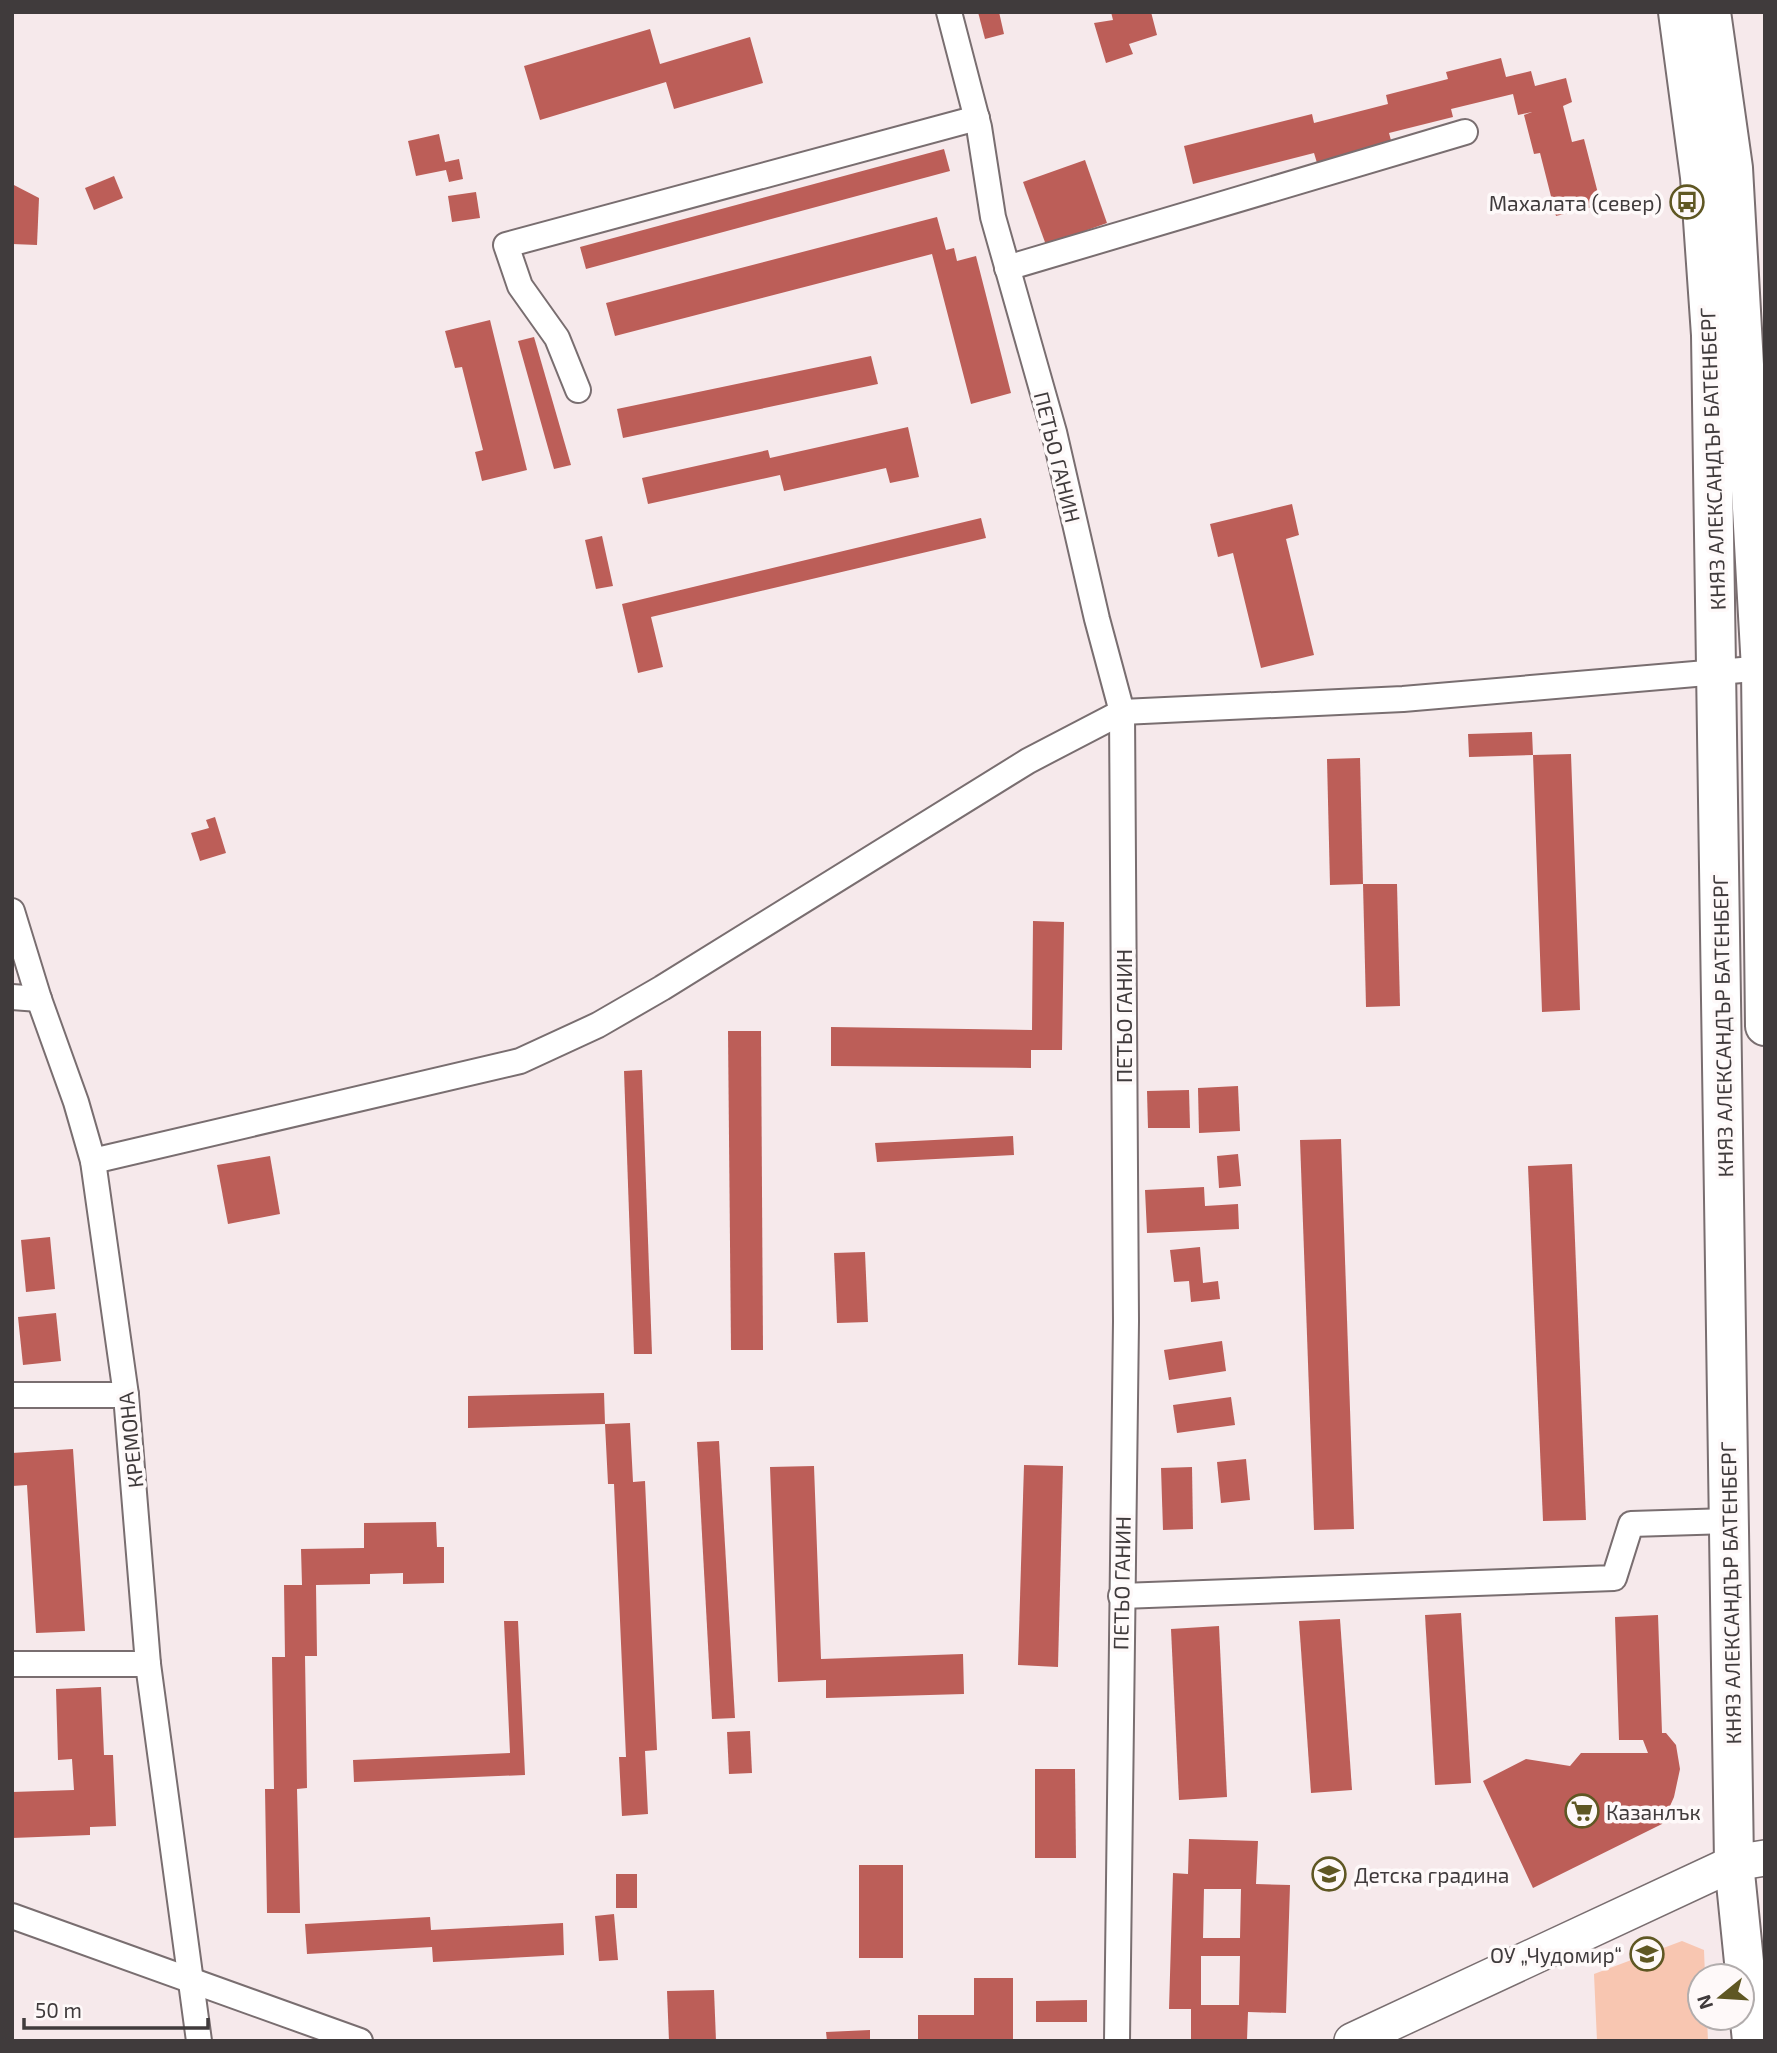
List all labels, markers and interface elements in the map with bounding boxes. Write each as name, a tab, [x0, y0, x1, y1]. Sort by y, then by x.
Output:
bus stop icon: Махалата (север)	[1668, 183, 1706, 221]
place label: Махалата (север)	[1489, 190, 1662, 215]
street label: КНЯЗ АЛЕКСАНДЪР БАТЕНБЕРГ	[1694, 307, 1730, 611]
street label: ПЕТЬО ГАНИН	[1030, 389, 1086, 525]
street label: КНЯЗ АЛЕКСАНДЪР БАТЕНБЕРГ	[1707, 874, 1737, 1178]
street label: ПЕТЬО ГАНИН	[1111, 949, 1136, 1083]
street label: КРЕМОНА	[113, 1391, 147, 1489]
street label: КНЯЗ АЛЕКСАНДЪР БАТЕНБЕРГ	[1715, 1441, 1745, 1745]
street label: ПЕТЬО ГАНИН	[1107, 1516, 1135, 1650]
supermarket icon: Казанлък	[1563, 1792, 1601, 1830]
place label: Казанлък	[1606, 1799, 1701, 1824]
school or university icon: Детска градина	[1310, 1855, 1348, 1893]
place label: Детска градина	[1354, 1862, 1509, 1887]
school or university icon: ОУ „Чудомир“	[1628, 1935, 1666, 1973]
place label: ОУ „Чудомир“	[1490, 1942, 1622, 1968]
north arrow	[1686, 1962, 1756, 2032]
scale bar	[24, 1986, 208, 2030]
text: N	[1691, 1992, 1717, 2012]
text: 50 m	[35, 1997, 82, 2022]

